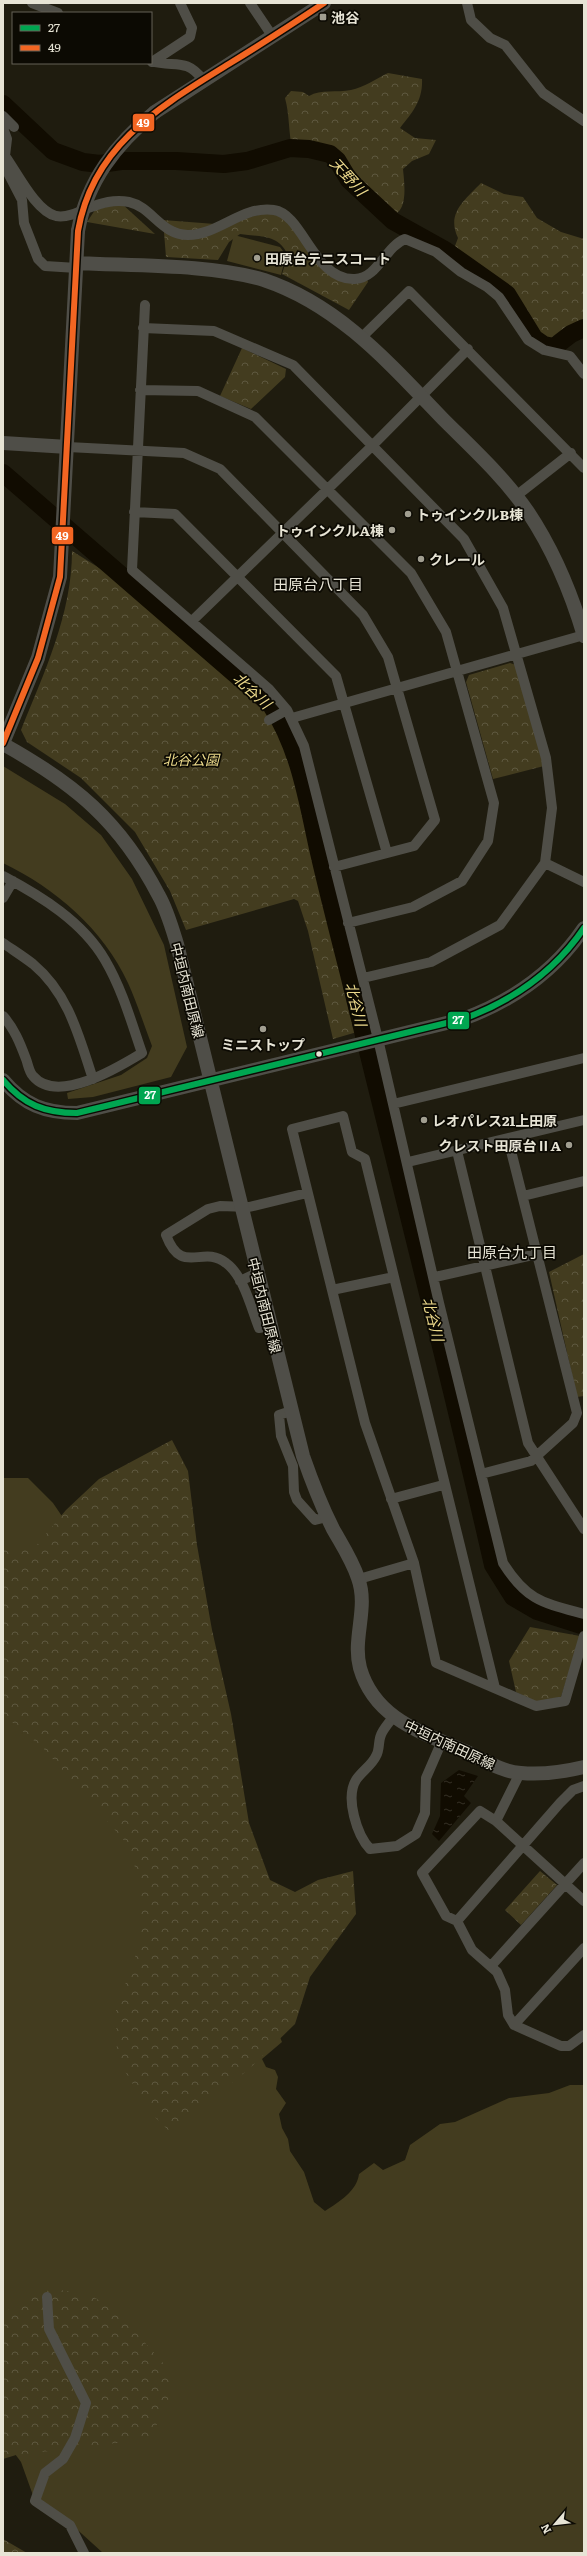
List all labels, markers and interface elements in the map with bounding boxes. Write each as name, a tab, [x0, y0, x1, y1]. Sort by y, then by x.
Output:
place label: 池谷	[331, 7, 360, 27]
legend	[12, 12, 152, 64]
marker: 池谷	[318, 12, 328, 22]
text: 27	[48, 18, 60, 36]
text: 49	[48, 38, 61, 56]
line badge: 49	[132, 113, 155, 132]
text: 49	[137, 114, 149, 130]
water label: 天野川	[325, 152, 374, 202]
place label: 田原台テニスコート	[265, 248, 391, 268]
marker: 田原台テニスコート	[252, 253, 262, 263]
place label: トゥインクルB棟	[416, 504, 523, 524]
marker: トゥインクルB棟	[403, 509, 413, 519]
place label: トゥインクルA棟	[276, 520, 384, 540]
marker: トゥインクルA棟	[387, 525, 397, 535]
line badge: 49	[51, 526, 74, 545]
text: 49	[56, 527, 68, 543]
place label: クレール	[429, 549, 485, 569]
marker: クレール	[416, 554, 426, 564]
district label: 田原台八丁目	[273, 572, 363, 595]
water label: 北谷川	[229, 666, 279, 715]
park label: 北谷公園	[163, 749, 221, 769]
street label: 中垣内南田原線	[166, 940, 210, 1040]
water label: 北谷川	[340, 979, 374, 1031]
line badge: 27	[447, 1011, 470, 1030]
text: 27	[452, 1011, 464, 1027]
marker: ミニストップ	[258, 1024, 268, 1034]
place label: ミニストップ	[221, 1034, 305, 1054]
unlabelled marker	[314, 1049, 324, 1059]
line badge: 27	[138, 1086, 161, 1105]
text: 27	[144, 1086, 156, 1102]
place label: レオパレス21上田原	[432, 1110, 557, 1130]
marker: レオパレス21上田原	[419, 1115, 429, 1125]
place label: クレスト田原台ⅡA	[438, 1135, 561, 1155]
marker: クレスト田原台ⅡA	[564, 1140, 574, 1150]
district label: 田原台九丁目	[467, 1240, 557, 1263]
street label: 中垣内南田原線	[243, 1255, 287, 1355]
water label: 北谷川	[417, 1294, 451, 1346]
street label: 中垣内南田原線	[401, 1714, 499, 1774]
north arrow	[535, 2504, 575, 2544]
text: N	[536, 2521, 555, 2537]

